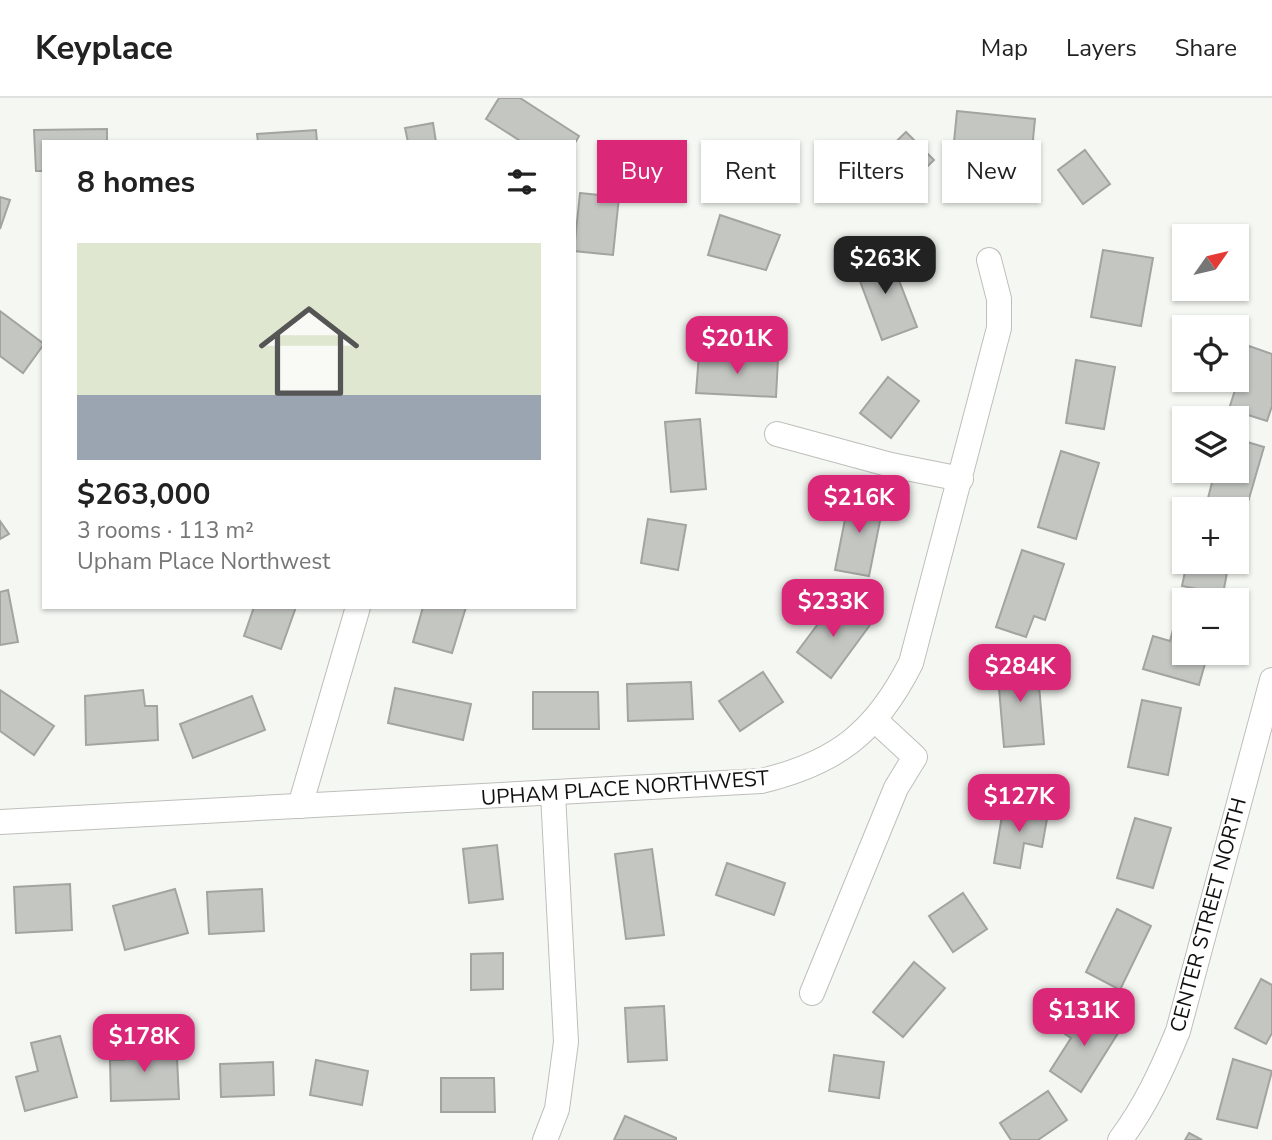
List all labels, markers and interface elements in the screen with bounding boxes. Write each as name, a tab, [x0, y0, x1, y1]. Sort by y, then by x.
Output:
text: Keyplace	[35, 26, 173, 71]
text: Map	[981, 32, 1028, 64]
text: Layers	[1066, 32, 1137, 64]
text: Share	[1175, 32, 1237, 64]
chip: Buy	[597, 140, 687, 203]
chip: Rent	[701, 140, 800, 203]
chip: Filters	[814, 140, 928, 203]
chip: New	[942, 140, 1041, 203]
text: 8 homes	[77, 162, 195, 203]
icon: filters	[503, 163, 541, 201]
north arrow	[1172, 224, 1250, 301]
map controls	[1172, 224, 1249, 665]
pin: $263K	[836, 236, 934, 296]
text: $263K	[850, 243, 920, 274]
icon: home	[246, 288, 372, 414]
button: locate	[1172, 315, 1249, 392]
pin: $201K	[688, 316, 786, 376]
text: $201K	[702, 323, 772, 354]
button: layers	[1172, 406, 1249, 483]
text: $263,000	[77, 474, 210, 515]
pin: $216K	[810, 476, 908, 535]
text: $216K	[824, 482, 894, 513]
button: +	[1172, 497, 1249, 574]
text: 3 rooms · 113 m²	[77, 515, 254, 546]
text: Upham Place Northwest	[77, 546, 330, 577]
pin: $233K	[784, 580, 882, 639]
text: $233K	[798, 586, 868, 617]
button: −	[1172, 588, 1249, 665]
pin: $284K	[971, 644, 1069, 704]
text: $284K	[985, 651, 1055, 682]
street label: UPHAM PLACE NORTHWEST	[480, 764, 770, 812]
pin: $127K	[970, 774, 1068, 834]
text: $127K	[984, 781, 1054, 812]
street label: CENTER STREET NORTH	[1163, 795, 1253, 1035]
pin: $131K	[1035, 988, 1133, 1048]
text: $131K	[1049, 995, 1119, 1026]
pin: $178K	[95, 1014, 193, 1074]
text: $178K	[109, 1021, 179, 1052]

